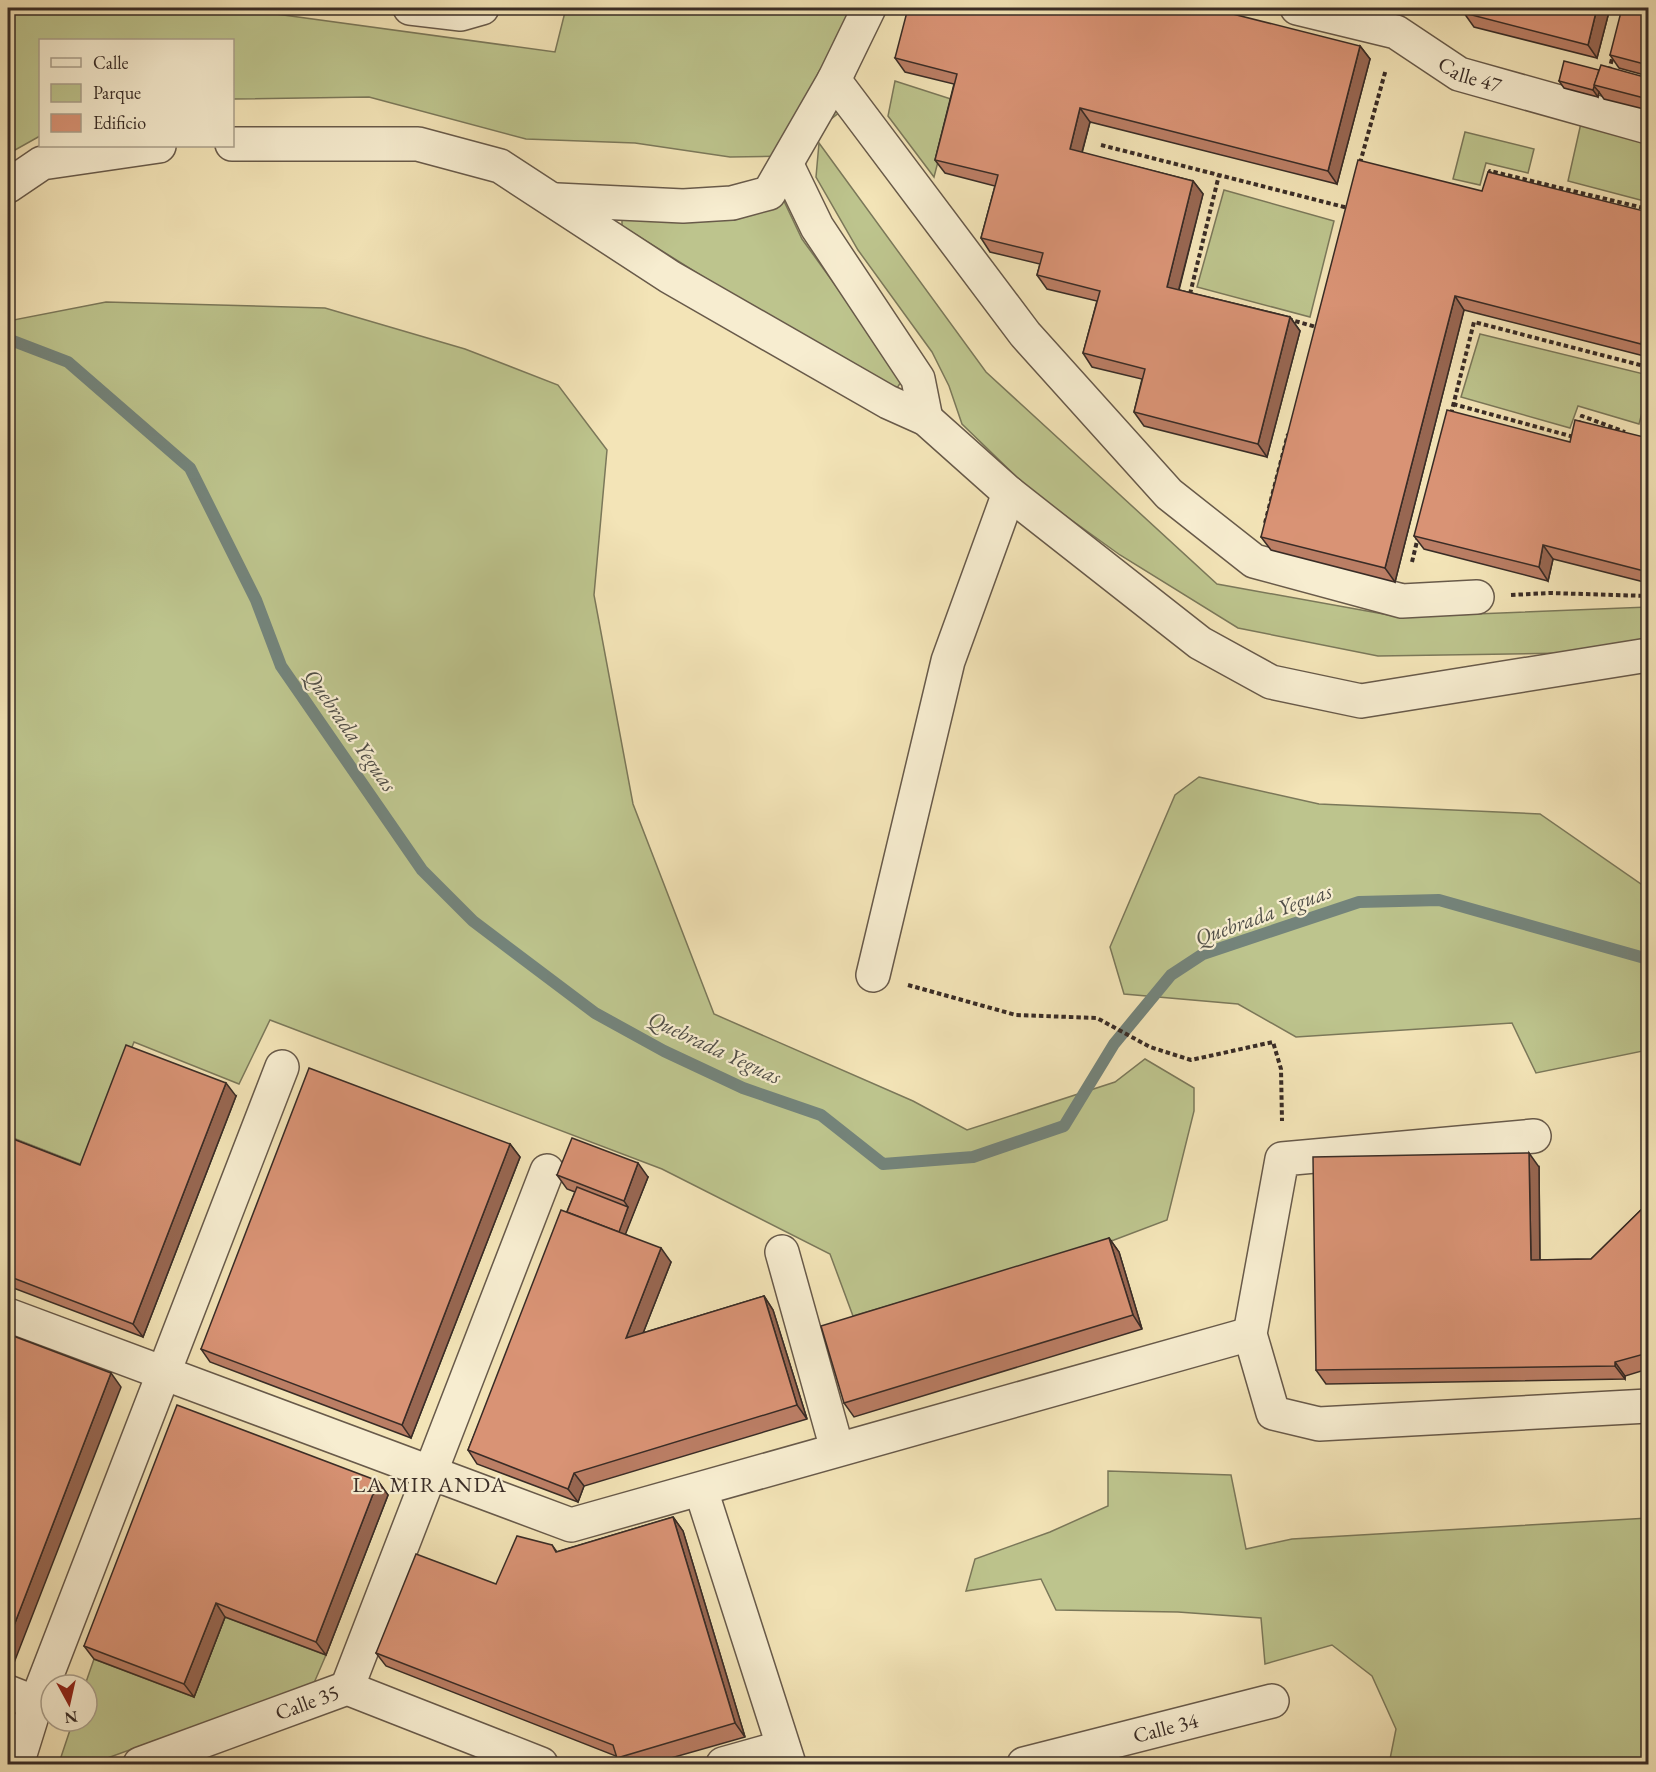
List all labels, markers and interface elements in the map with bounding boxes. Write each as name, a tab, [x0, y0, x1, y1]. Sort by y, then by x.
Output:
legend	[39, 39, 234, 147]
street label: Calle 47	[1433, 50, 1505, 98]
text: Calle	[93, 51, 129, 74]
text: Parque	[93, 81, 141, 104]
text: Edificio	[93, 111, 146, 134]
water label: Quebrada Yeguas	[298, 663, 404, 798]
water label: Quebrada Yeguas	[1191, 876, 1336, 953]
water label: Quebrada Yeguas	[644, 1004, 787, 1091]
district label: LA MIRANDA	[352, 1470, 508, 1499]
north arrow	[39, 1673, 99, 1733]
street label: Calle 35	[271, 1678, 343, 1726]
text: N	[63, 1706, 79, 1729]
street label: Calle 34	[1130, 1706, 1202, 1749]

